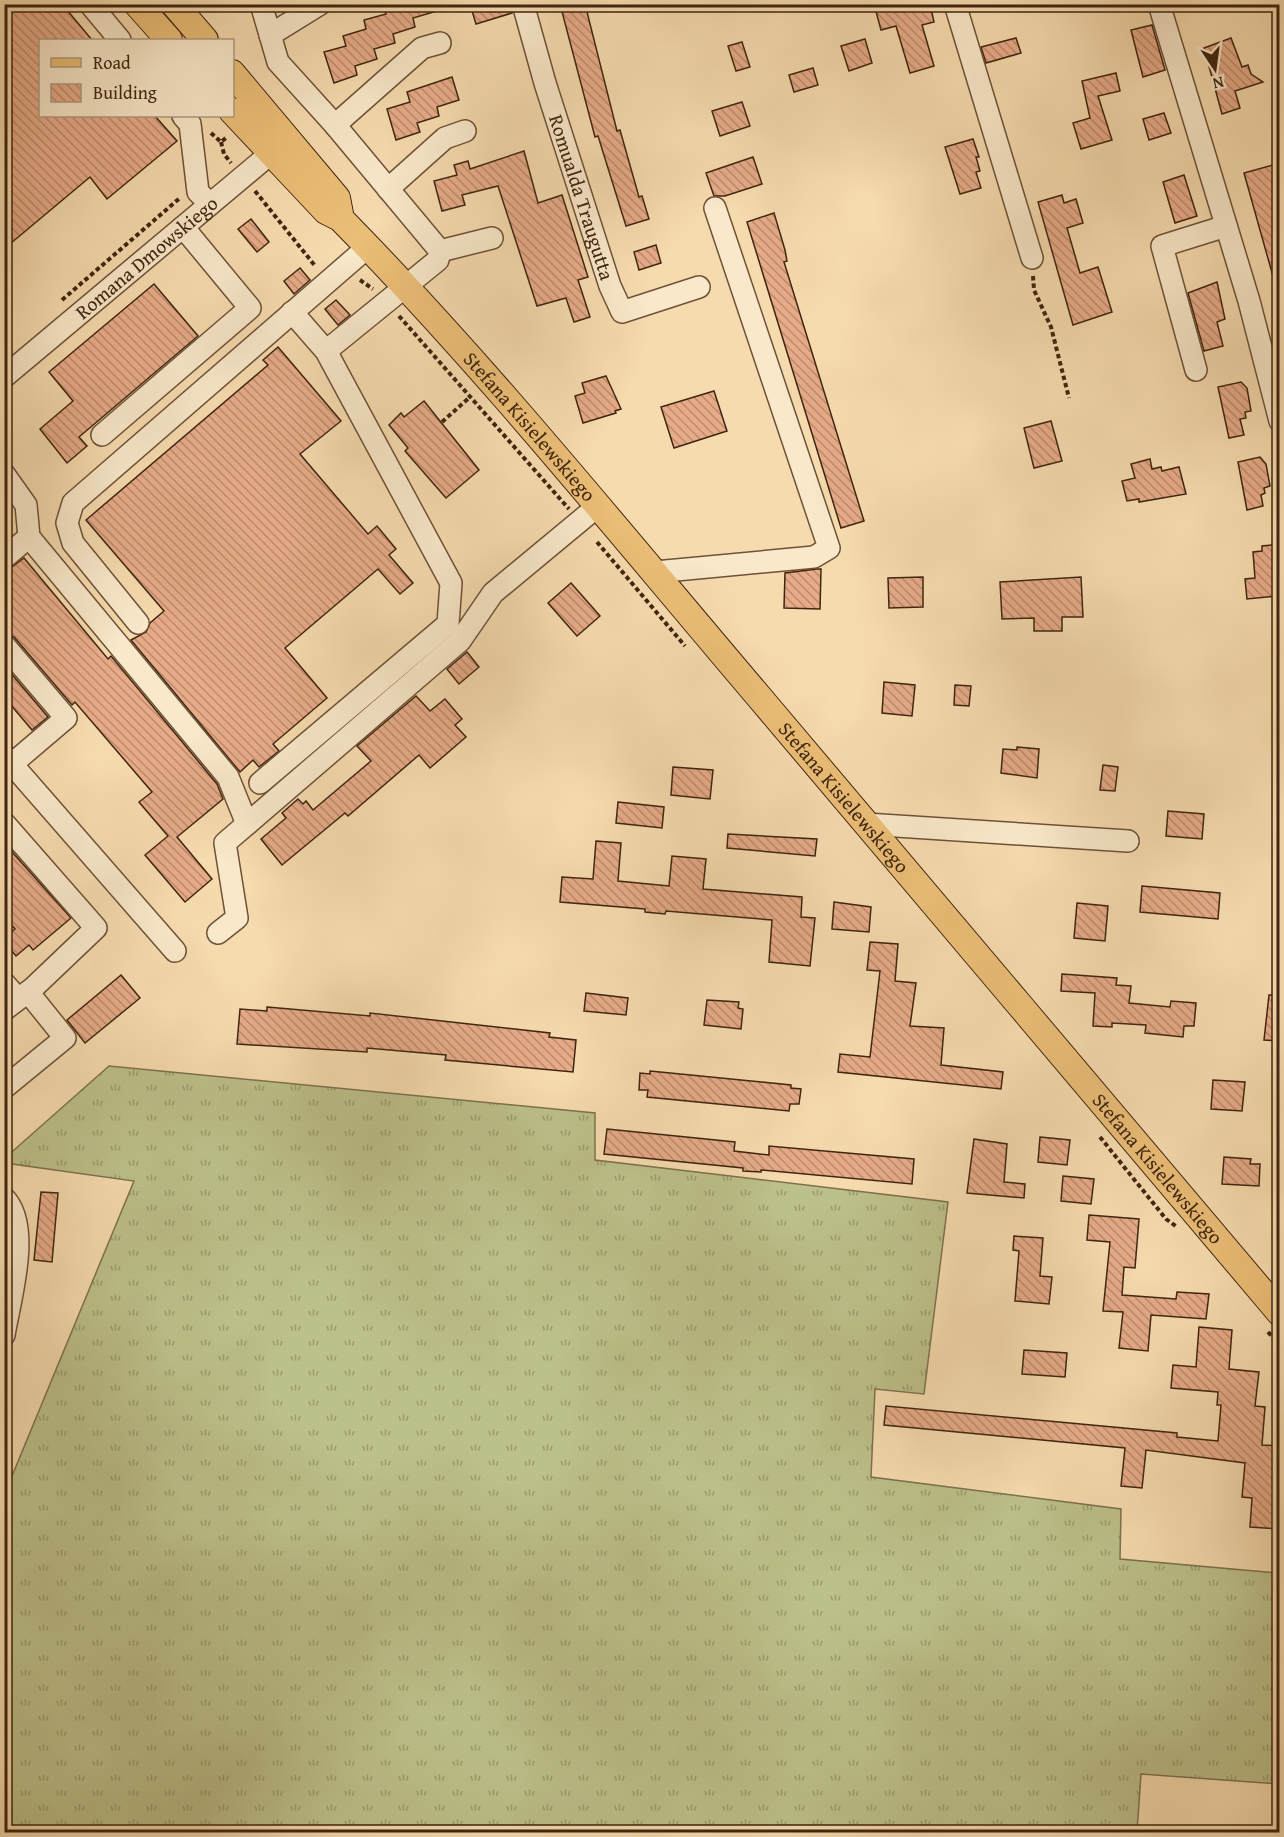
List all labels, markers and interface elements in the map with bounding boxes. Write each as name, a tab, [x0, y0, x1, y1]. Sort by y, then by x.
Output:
legend	[39, 39, 234, 117]
north arrow	[1185, 39, 1245, 99]
text: Road	[93, 49, 131, 76]
text: N	[1210, 71, 1226, 97]
text: Building	[93, 79, 157, 106]
street label: Romualda Traugutta	[542, 111, 622, 284]
street label: Romana Dmowskiego	[69, 189, 224, 326]
street label: Stefana Kisielewskiego	[457, 345, 603, 508]
street label: Stefana Kisielewskiego	[772, 715, 917, 879]
street label: Stefana Kisielewskiego	[1086, 1086, 1231, 1250]

